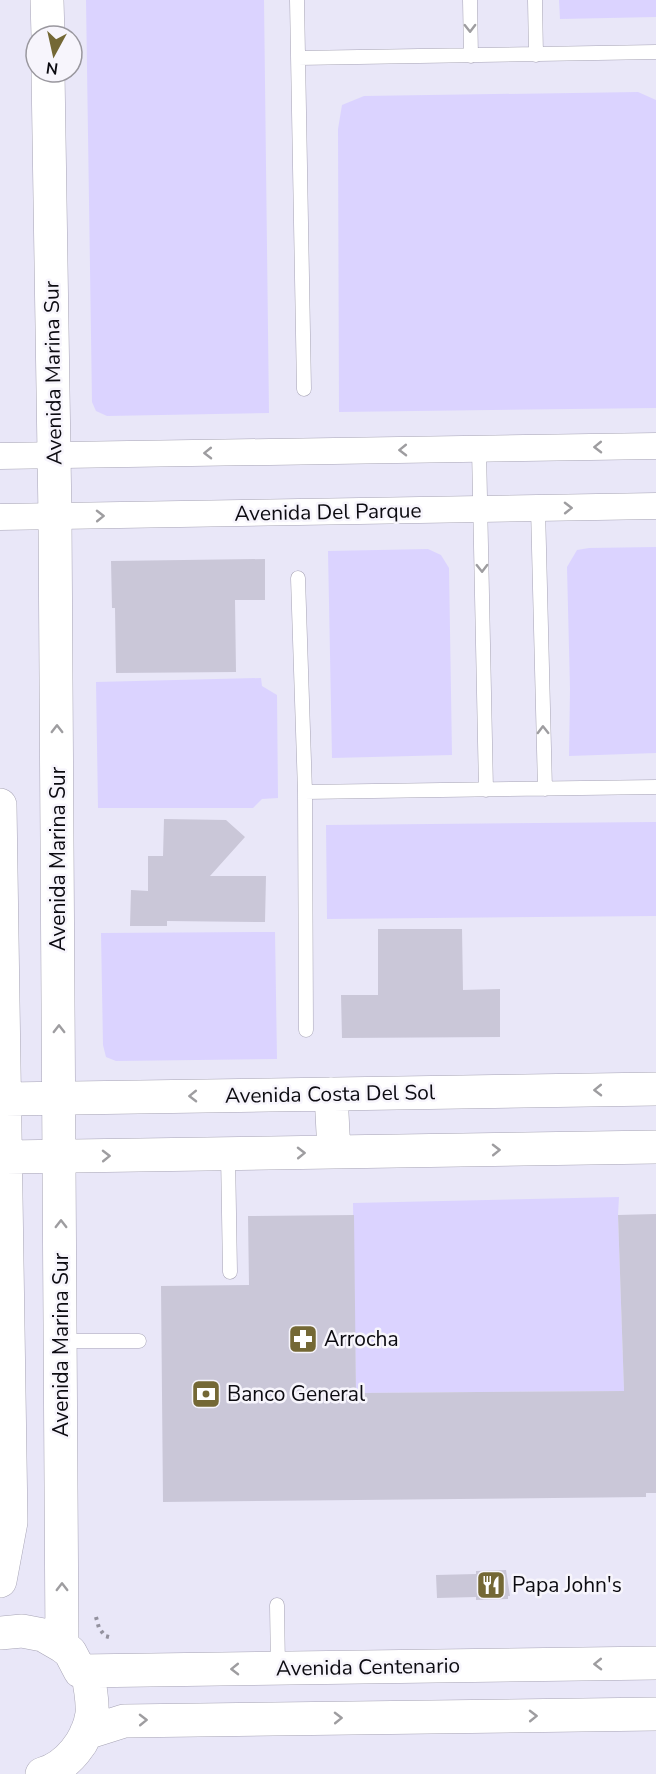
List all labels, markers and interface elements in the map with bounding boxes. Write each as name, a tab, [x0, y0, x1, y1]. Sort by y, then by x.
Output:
north arrow	[24, 24, 84, 84]
one-way arrow	[464, 24, 477, 33]
text: N	[45, 56, 60, 80]
street label: Avenida Marina Sur	[37, 280, 69, 465]
one-way arrow	[593, 441, 602, 453]
one-way arrow	[398, 444, 407, 456]
one-way arrow	[203, 447, 212, 459]
street label: Avenida Del Parque	[234, 496, 422, 528]
one-way arrow	[564, 502, 573, 514]
one-way arrow	[96, 510, 105, 522]
one-way arrow	[476, 563, 488, 572]
one-way arrow	[51, 725, 63, 734]
one-way arrow	[537, 726, 550, 735]
street label: Avenida Marina Sur	[44, 766, 72, 951]
one-way arrow	[53, 1025, 65, 1034]
street label: Avenida Costa Del Sol	[225, 1078, 436, 1110]
one-way arrow	[593, 1084, 602, 1096]
one-way arrow	[188, 1090, 197, 1103]
one-way arrow	[492, 1143, 501, 1156]
one-way arrow	[297, 1147, 306, 1159]
one-way arrow	[102, 1150, 111, 1162]
one-way arrow	[54, 1220, 67, 1229]
street label: Avenida Marina Sur	[47, 1252, 75, 1437]
pharmacy icon: Arrocha	[287, 1323, 319, 1355]
place label: Arrocha	[324, 1325, 399, 1353]
bank icon: Banco General	[190, 1378, 222, 1410]
place label: Banco General	[227, 1380, 366, 1408]
restaurant icon: Papa John's	[475, 1569, 507, 1601]
place label: Papa John's	[512, 1571, 622, 1599]
one-way arrow	[56, 1583, 68, 1592]
street label: Avenida Centenario	[276, 1651, 460, 1683]
one-way arrow	[593, 1657, 602, 1670]
one-way arrow	[230, 1663, 239, 1675]
one-way arrow	[528, 1710, 537, 1722]
one-way arrow	[333, 1712, 342, 1725]
one-way arrow	[138, 1714, 147, 1727]

